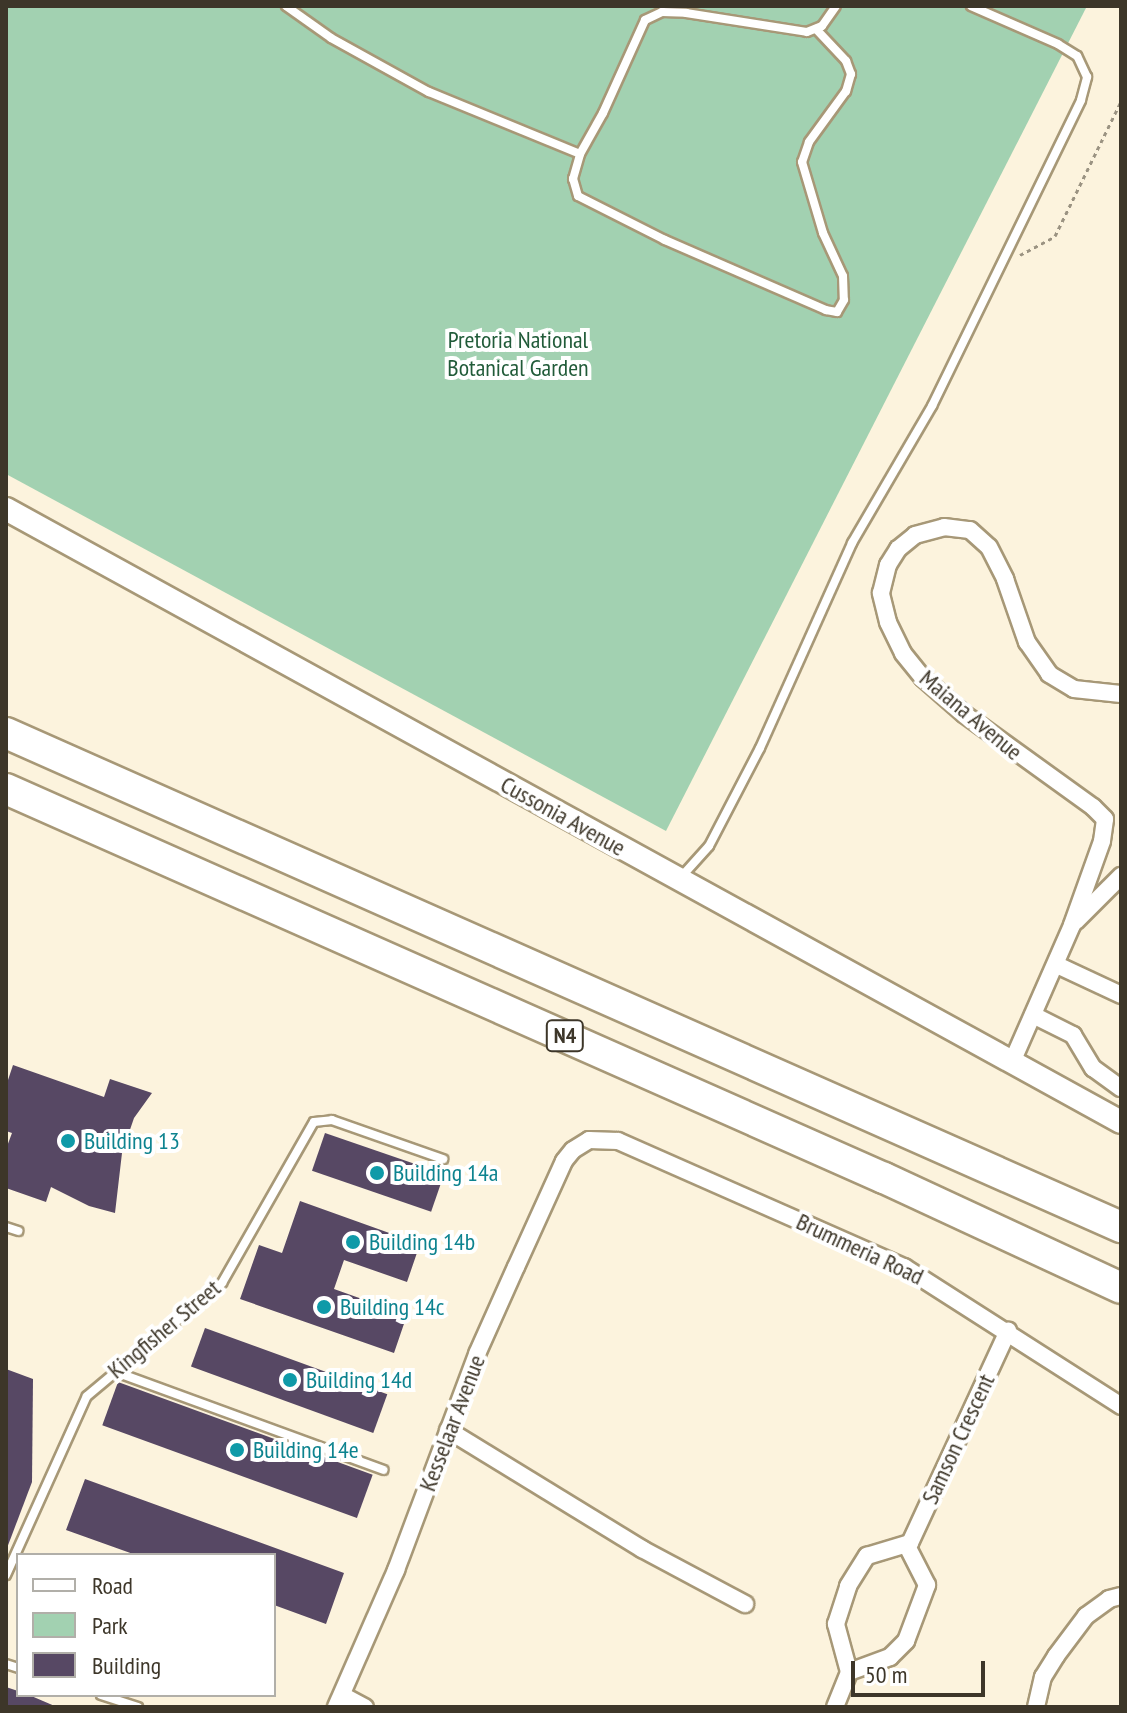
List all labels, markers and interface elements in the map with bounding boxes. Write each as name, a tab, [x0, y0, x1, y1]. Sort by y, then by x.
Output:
park label: Pretoria National Botanical Garden	[447, 326, 589, 382]
street label: Maiana Avenue	[914, 664, 1028, 766]
street label: Cussonia Avenue	[495, 770, 631, 862]
road number: N4	[545, 1018, 585, 1054]
place label: Building 13	[84, 1127, 180, 1155]
marker: Building 13	[59, 1132, 77, 1150]
place label: Building 14a	[393, 1159, 498, 1187]
marker: Building 14a	[368, 1164, 386, 1182]
street label: Brummeria Road	[792, 1207, 928, 1291]
place label: Building 14b	[369, 1228, 475, 1256]
marker: Building 14b	[344, 1233, 362, 1251]
street label: Kingfisher Street	[102, 1274, 226, 1384]
place label: Building 14c	[340, 1293, 444, 1321]
marker: Building 14c	[315, 1298, 333, 1316]
street label: Kesselaar Avenue	[413, 1351, 491, 1495]
place label: Building 14d	[306, 1366, 412, 1394]
street label: Samson Crescent	[915, 1369, 1001, 1509]
marker: Building 14d	[281, 1371, 299, 1389]
place label: Building 14e	[253, 1436, 359, 1464]
marker: Building 14e	[228, 1441, 246, 1459]
legend	[16, 1553, 276, 1697]
text: Road	[92, 1570, 133, 1601]
text: Park	[92, 1610, 128, 1641]
scale bar	[855, 1645, 989, 1695]
text: Building	[92, 1650, 161, 1681]
text: 50 m	[865, 1659, 907, 1690]

